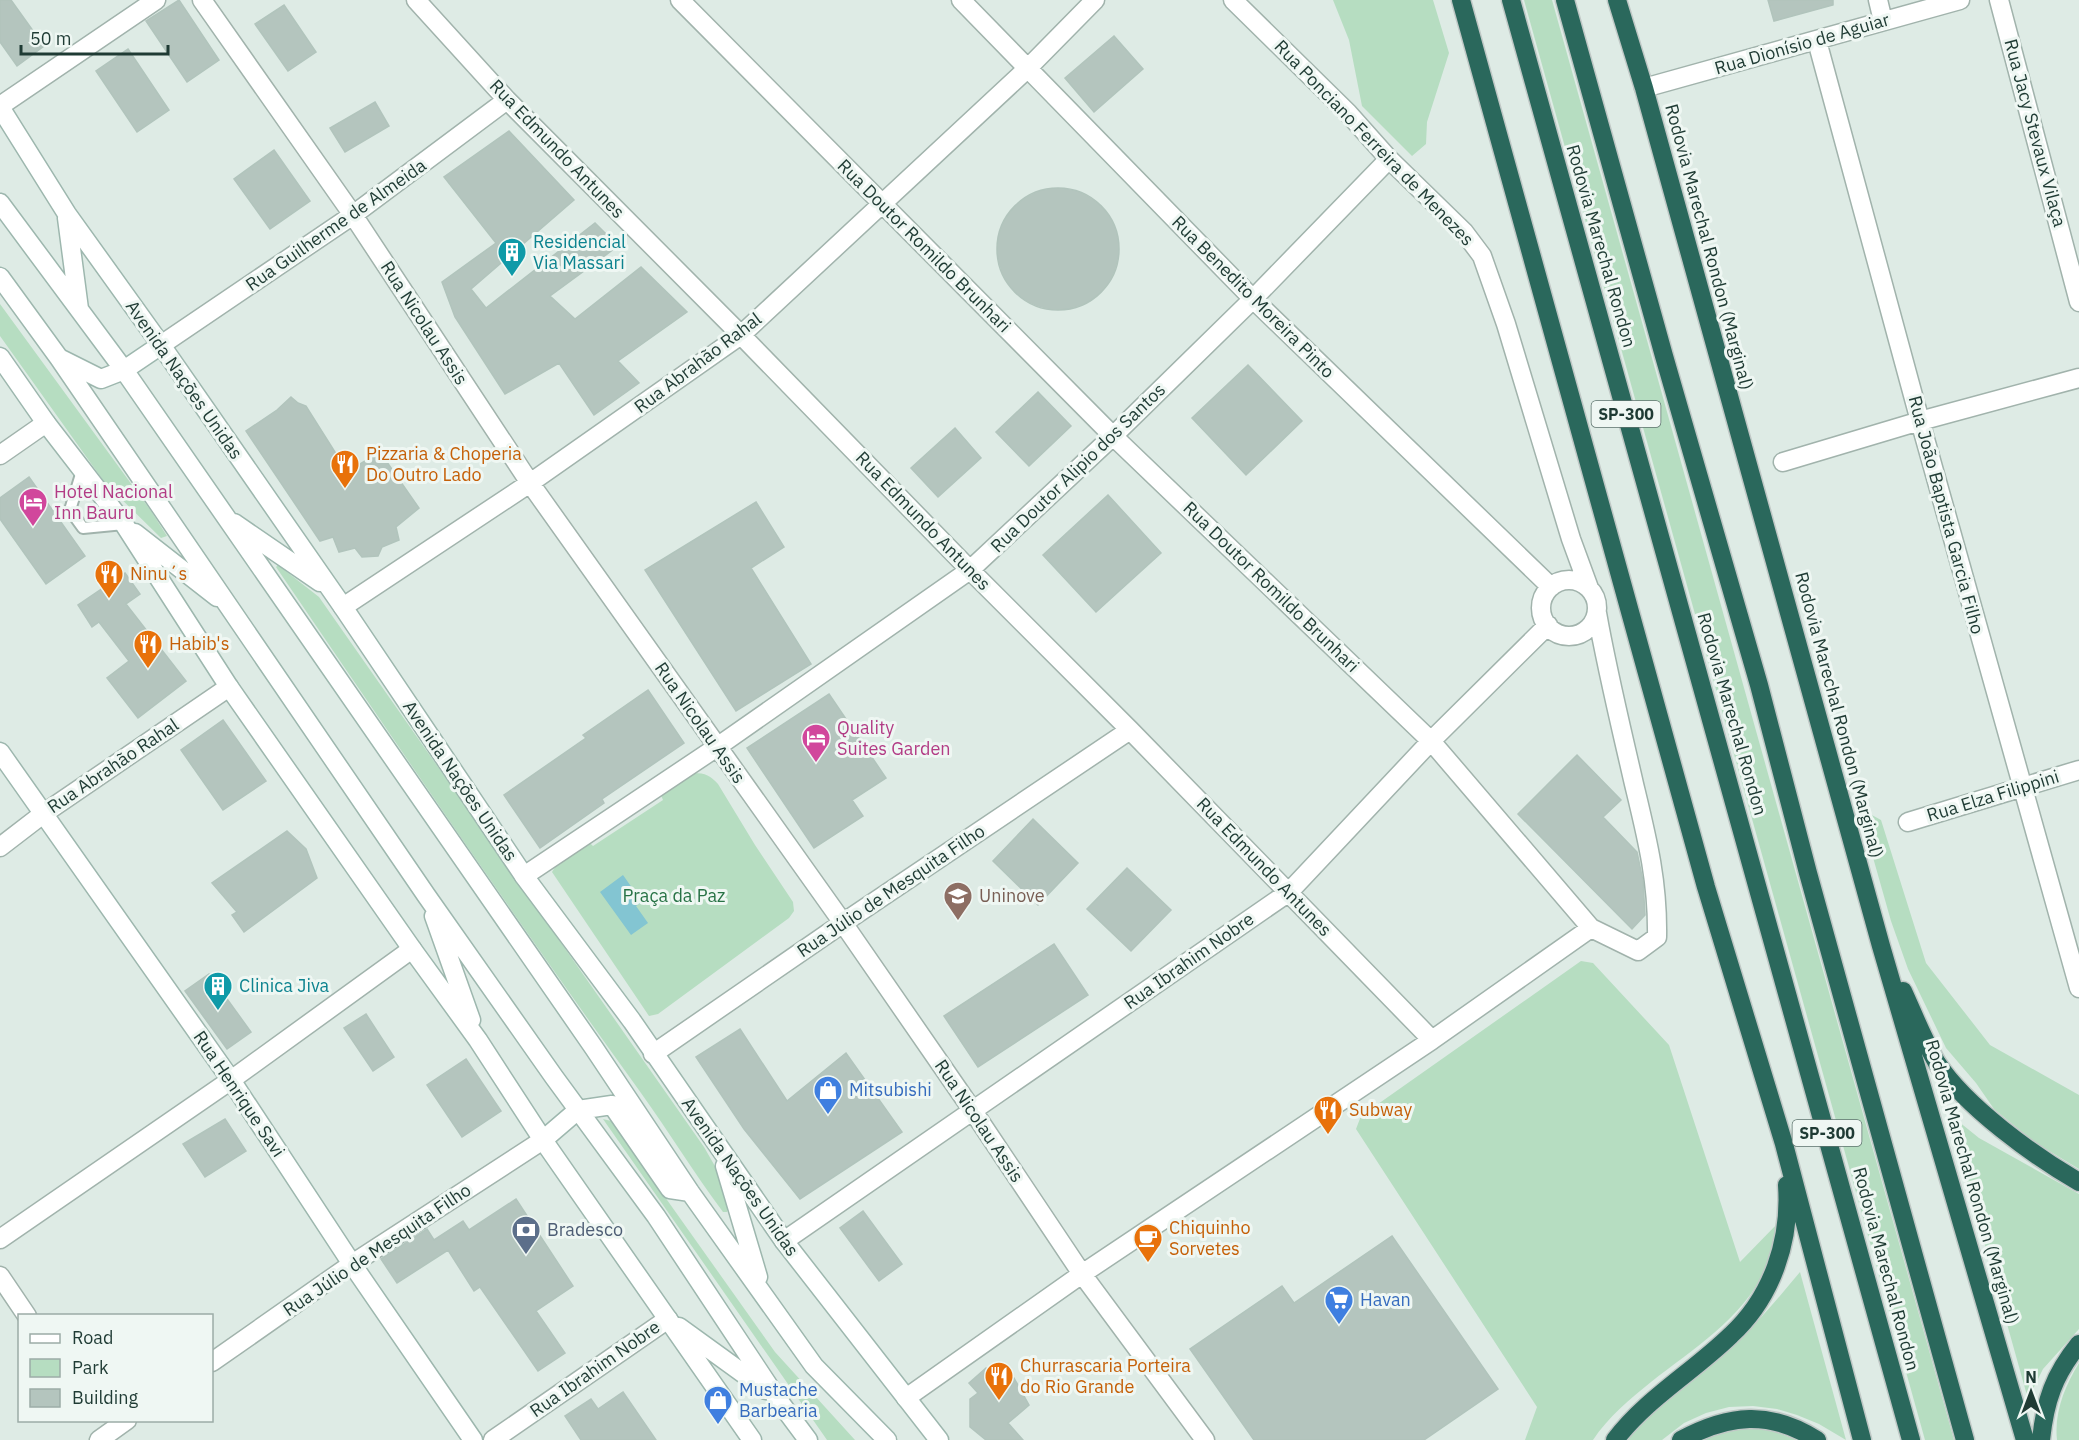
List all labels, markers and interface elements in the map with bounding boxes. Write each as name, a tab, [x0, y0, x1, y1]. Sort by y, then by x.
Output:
street label: Rua Dionísio de Aguiar	[1712, 7, 1892, 80]
scale bar	[21, 18, 168, 56]
text: 50 m	[30, 27, 72, 50]
street label: Rua Ponciano Ferreira de Menezes	[1270, 35, 1479, 250]
street label: Rua Jacy Stevaux Vilaça	[1999, 36, 2072, 230]
street label: Rua Edmundo Antunes	[485, 74, 630, 223]
street label: Rodovia Marechal Rondon (Marginal)	[1660, 101, 1759, 392]
street label: Rodovia Marechal Rondon	[1561, 142, 1641, 350]
street label: Rua Guilherme de Almeida	[241, 153, 431, 296]
street label: Rua Doutor Romildo Brunhari	[833, 154, 1016, 337]
street label: Rua Benedito Moreira Pinto	[1167, 210, 1340, 383]
place label: Residencial Via Massari	[533, 230, 626, 274]
building icon: Residencial Via Massari	[496, 236, 528, 278]
street label: Rua Nicolau Assis	[376, 256, 473, 389]
street label: Avenida Nações Unidas	[121, 296, 248, 464]
street label: Rua Abrahão Rahal	[629, 307, 766, 418]
street label: Rua Doutor Alipio dos Santos	[985, 378, 1170, 557]
street label: Rua João Baptista Garcia Filho	[1904, 393, 1989, 637]
road number: SP-300	[1592, 401, 1660, 427]
place label: Pizzaria & Choperia Do Outro Lado	[366, 442, 522, 486]
street label: Rua Edmundo Antunes	[851, 446, 996, 595]
restaurant icon: Pizzaria & Choperia Do Outro Lado	[329, 448, 361, 490]
place label: Hotel Nacional Inn Bauru	[54, 480, 173, 524]
hotel icon: Hotel Nacional Inn Bauru	[17, 486, 49, 528]
street label: Rua Doutor Romildo Brunhari	[1178, 496, 1364, 677]
restaurant icon: Ninu´s	[93, 558, 125, 600]
place label: Ninu´s	[130, 562, 187, 585]
street label: Rodovia Marechal Rondon (Marginal)	[1790, 569, 1889, 860]
street label: Rodovia Marechal Rondon	[1692, 610, 1772, 818]
restaurant icon: Habib's	[132, 628, 164, 670]
place label: Habib's	[169, 632, 229, 655]
street label: Rua Nicolau Assis	[650, 658, 751, 788]
street label: Avenida Nações Unidas	[398, 696, 523, 865]
street label: Rua Abrahão Rahal	[43, 713, 183, 818]
place label: Quality Suites Garden	[837, 716, 951, 760]
hotel icon: Quality Suites Garden	[800, 722, 832, 764]
street label: Rua Elza Filippini	[1924, 764, 2062, 827]
street label: Rua Edmundo Antunes	[1192, 792, 1337, 941]
street label: Rua Júlio de Mesquita Filho	[792, 819, 989, 962]
school or university icon: Uninove	[942, 880, 974, 922]
park label: Praça da Paz	[623, 884, 725, 907]
place label: Uninove	[979, 884, 1045, 907]
street label: Rua Ibrahim Nobre	[1119, 907, 1258, 1014]
building icon: Clinica Jiva	[202, 970, 234, 1012]
place label: Clinica Jiva	[239, 974, 330, 997]
street label: Rua Henrique Savi	[189, 1026, 290, 1161]
street label: Rodovia Marechal Rondon (Marginal)	[1921, 1037, 2024, 1327]
street label: Rua Nicolau Assis	[930, 1055, 1029, 1186]
shop icon: Mitsubishi	[812, 1074, 844, 1116]
place label: Mitsubishi	[849, 1078, 932, 1101]
street label: Avenida Nações Unidas	[677, 1093, 804, 1261]
restaurant icon: Subway	[1312, 1094, 1344, 1136]
place label: Subway	[1349, 1098, 1412, 1121]
road number: SP-300	[1792, 1120, 1862, 1146]
street label: Rodovia Marechal Rondon	[1848, 1165, 1925, 1373]
street label: Rua Júlio de Mesquita Filho	[278, 1178, 475, 1321]
bank icon: Bradesco	[510, 1214, 542, 1256]
place label: Chiquinho Sorvetes	[1169, 1216, 1251, 1260]
place label: Bradesco	[547, 1218, 623, 1241]
cafe icon: Chiquinho Sorvetes	[1132, 1222, 1164, 1264]
supermarket icon: Havan	[1323, 1284, 1355, 1326]
place label: Havan	[1360, 1288, 1411, 1311]
legend	[18, 1314, 213, 1422]
street label: Rua Ibrahim Nobre	[525, 1315, 664, 1422]
text: Road	[72, 1326, 113, 1349]
place label: Churrascaria Porteira do Rio Grande	[1020, 1354, 1191, 1398]
text: Park	[72, 1356, 109, 1379]
restaurant icon: Churrascaria Porteira do Rio Grande	[983, 1360, 1015, 1402]
north arrow	[2001, 1362, 2061, 1422]
text: N	[2025, 1367, 2037, 1387]
place label: Mustache Barbearia	[739, 1378, 818, 1422]
shop icon: Mustache Barbearia	[702, 1384, 734, 1426]
text: Building	[72, 1386, 139, 1409]

